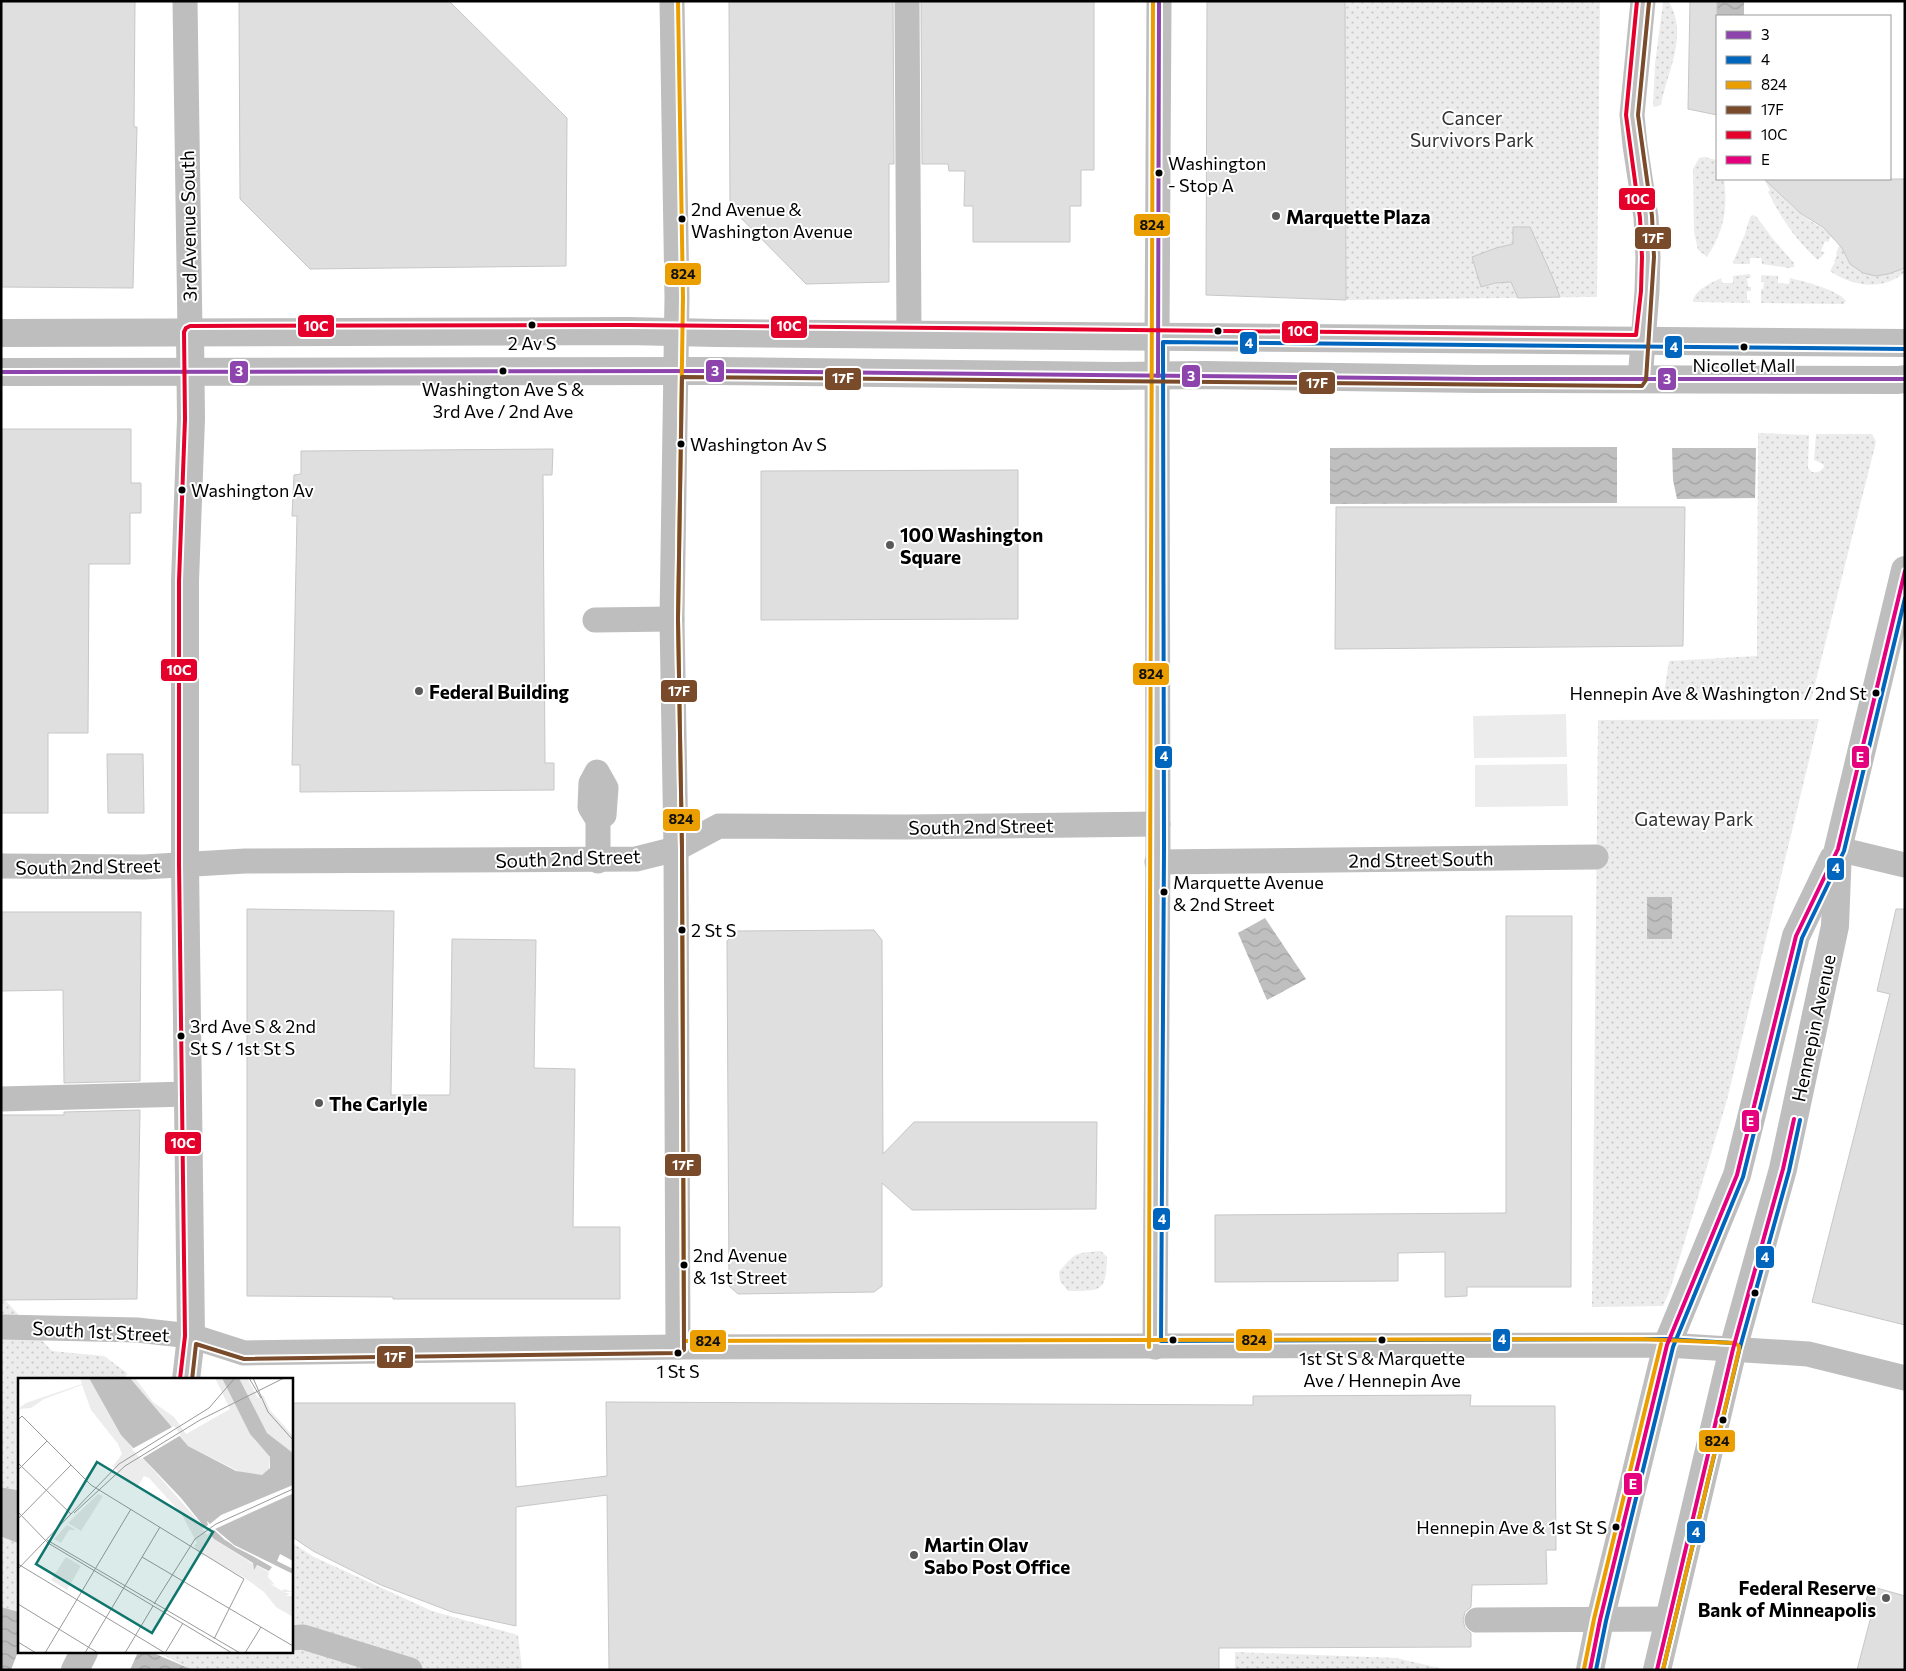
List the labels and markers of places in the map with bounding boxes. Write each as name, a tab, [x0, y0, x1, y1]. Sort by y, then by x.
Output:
place label: Washington - Stop A	[1168, 152, 1266, 196]
marker: Washington - Stop A	[1154, 168, 1164, 178]
place label: 2nd Avenue & Washington Avenue	[691, 198, 853, 242]
place label: Marquette Plaza	[1286, 205, 1431, 228]
marker: Marquette Plaza	[1270, 210, 1282, 222]
marker: 2nd Avenue & Washington Avenue	[677, 214, 687, 224]
marker: 2 Av S	[527, 320, 537, 330]
unlabelled marker	[1213, 326, 1223, 336]
place label: 2 Av S	[508, 332, 556, 354]
marker: Nicollet Mall	[1739, 342, 1749, 352]
place label: Nicollet Mall	[1693, 354, 1795, 376]
marker: Washington Ave S & 3rd Ave / 2nd Ave	[498, 366, 508, 376]
place label: Washington Ave S & 3rd Ave / 2nd Ave	[422, 378, 584, 422]
place label: Washington Av S	[690, 433, 827, 455]
marker: Washington Av S	[676, 439, 686, 449]
place label: Washington Av	[191, 479, 314, 501]
marker: Washington Av	[177, 485, 187, 495]
place label: 100 Washington Square	[900, 523, 1043, 568]
marker: 100 Washington Square	[884, 539, 896, 551]
place label: Federal Building	[429, 680, 570, 703]
place label: Hennepin Ave & Washington / 2nd St	[1569, 682, 1867, 704]
marker: Federal Building	[413, 685, 425, 697]
marker: Hennepin Ave & Washington / 2nd St	[1871, 688, 1881, 698]
place label: Marquette Avenue & 2nd Street	[1173, 871, 1324, 915]
marker: Marquette Avenue & 2nd Street	[1159, 887, 1169, 897]
place label: 2 St S	[691, 919, 736, 941]
marker: 2 St S	[677, 925, 687, 935]
place label: 3rd Ave S & 2nd St S / 1st St S	[190, 1015, 316, 1059]
marker: 3rd Ave S & 2nd St S / 1st St S	[176, 1031, 186, 1041]
place label: The Carlyle	[329, 1092, 428, 1115]
marker: The Carlyle	[313, 1097, 325, 1109]
place label: 2nd Avenue & 1st Street	[693, 1244, 787, 1288]
marker: 2nd Avenue & 1st Street	[679, 1260, 689, 1270]
unlabelled marker	[1750, 1288, 1760, 1298]
unlabelled marker	[1168, 1335, 1178, 1345]
marker: 1st St S & Marquette Ave / Hennepin Ave	[1377, 1335, 1387, 1345]
place label: 1st St S & Marquette Ave / Hennepin Ave	[1299, 1347, 1465, 1391]
marker: 1 St S	[673, 1348, 683, 1358]
place label: 1 St S	[657, 1360, 699, 1382]
unlabelled marker	[1718, 1415, 1728, 1425]
place label: Hennepin Ave & 1st St S	[1416, 1516, 1607, 1538]
marker: Hennepin Ave & 1st St S	[1611, 1522, 1621, 1532]
place label: Martin Olav Sabo Post Office	[924, 1533, 1070, 1578]
marker: Martin Olav Sabo Post Office	[908, 1549, 920, 1561]
place label: Federal Reserve Bank of Minneapolis	[1698, 1576, 1876, 1621]
marker: Federal Reserve Bank of Minneapolis	[1880, 1592, 1892, 1604]

